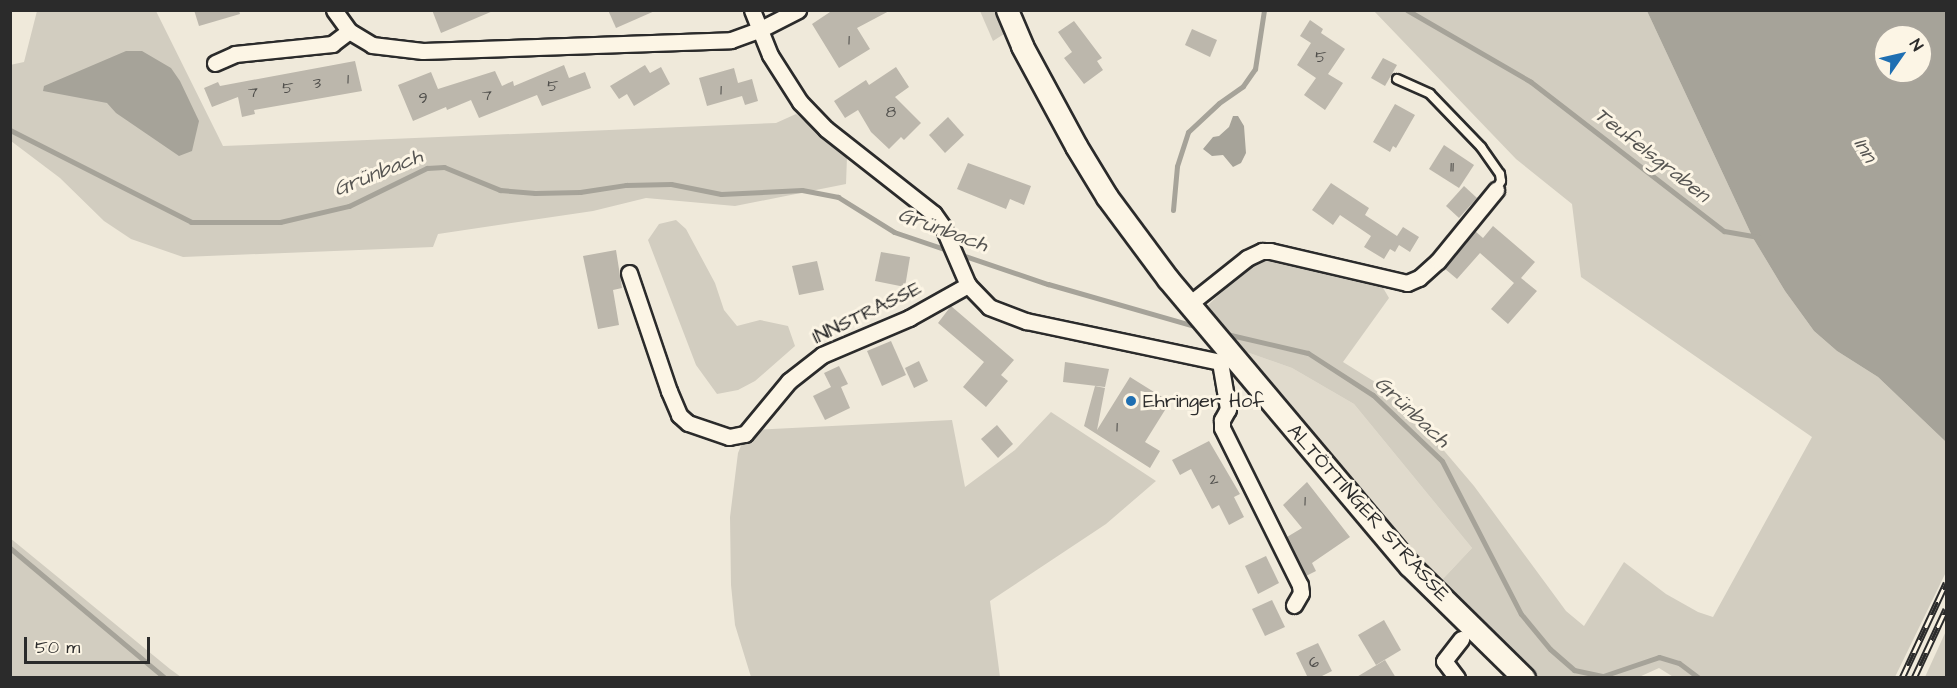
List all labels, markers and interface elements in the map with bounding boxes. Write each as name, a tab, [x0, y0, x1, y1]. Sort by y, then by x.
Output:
north arrow	[1873, 24, 1933, 84]
house number: 1	[848, 30, 850, 50]
text: N	[1904, 35, 1928, 55]
house number: 5	[1315, 47, 1327, 67]
house number: 1	[347, 69, 349, 89]
house number: 3	[313, 73, 321, 93]
house number: 5	[547, 76, 559, 96]
house number: 5	[282, 78, 294, 98]
house number: 1	[720, 80, 722, 100]
house number: 7	[248, 82, 258, 102]
house number: 7	[482, 85, 492, 105]
house number: 9	[418, 88, 428, 108]
house number: 8	[886, 102, 896, 122]
water label: Teufelsgraben	[1589, 102, 1715, 208]
water label: Inn	[1848, 133, 1882, 167]
water label: Grünbach	[330, 144, 426, 202]
house number: 11	[1450, 157, 1454, 177]
water label: Grünbach	[895, 202, 991, 258]
street label: INNSTRASSE	[809, 276, 925, 350]
water label: Grünbach	[1369, 371, 1455, 453]
place label: Ehringer Hof	[1143, 389, 1264, 413]
marker: Ehringer Hof	[1124, 394, 1138, 408]
house number: 1	[1116, 417, 1118, 437]
street label: ALTÖTTINGER STRASSE	[1282, 419, 1454, 607]
house number: 2	[1209, 469, 1219, 489]
house number: 1	[1304, 491, 1306, 511]
scale bar	[27, 625, 153, 663]
text: 50 m	[35, 635, 80, 660]
house number: 6	[1309, 652, 1319, 672]

